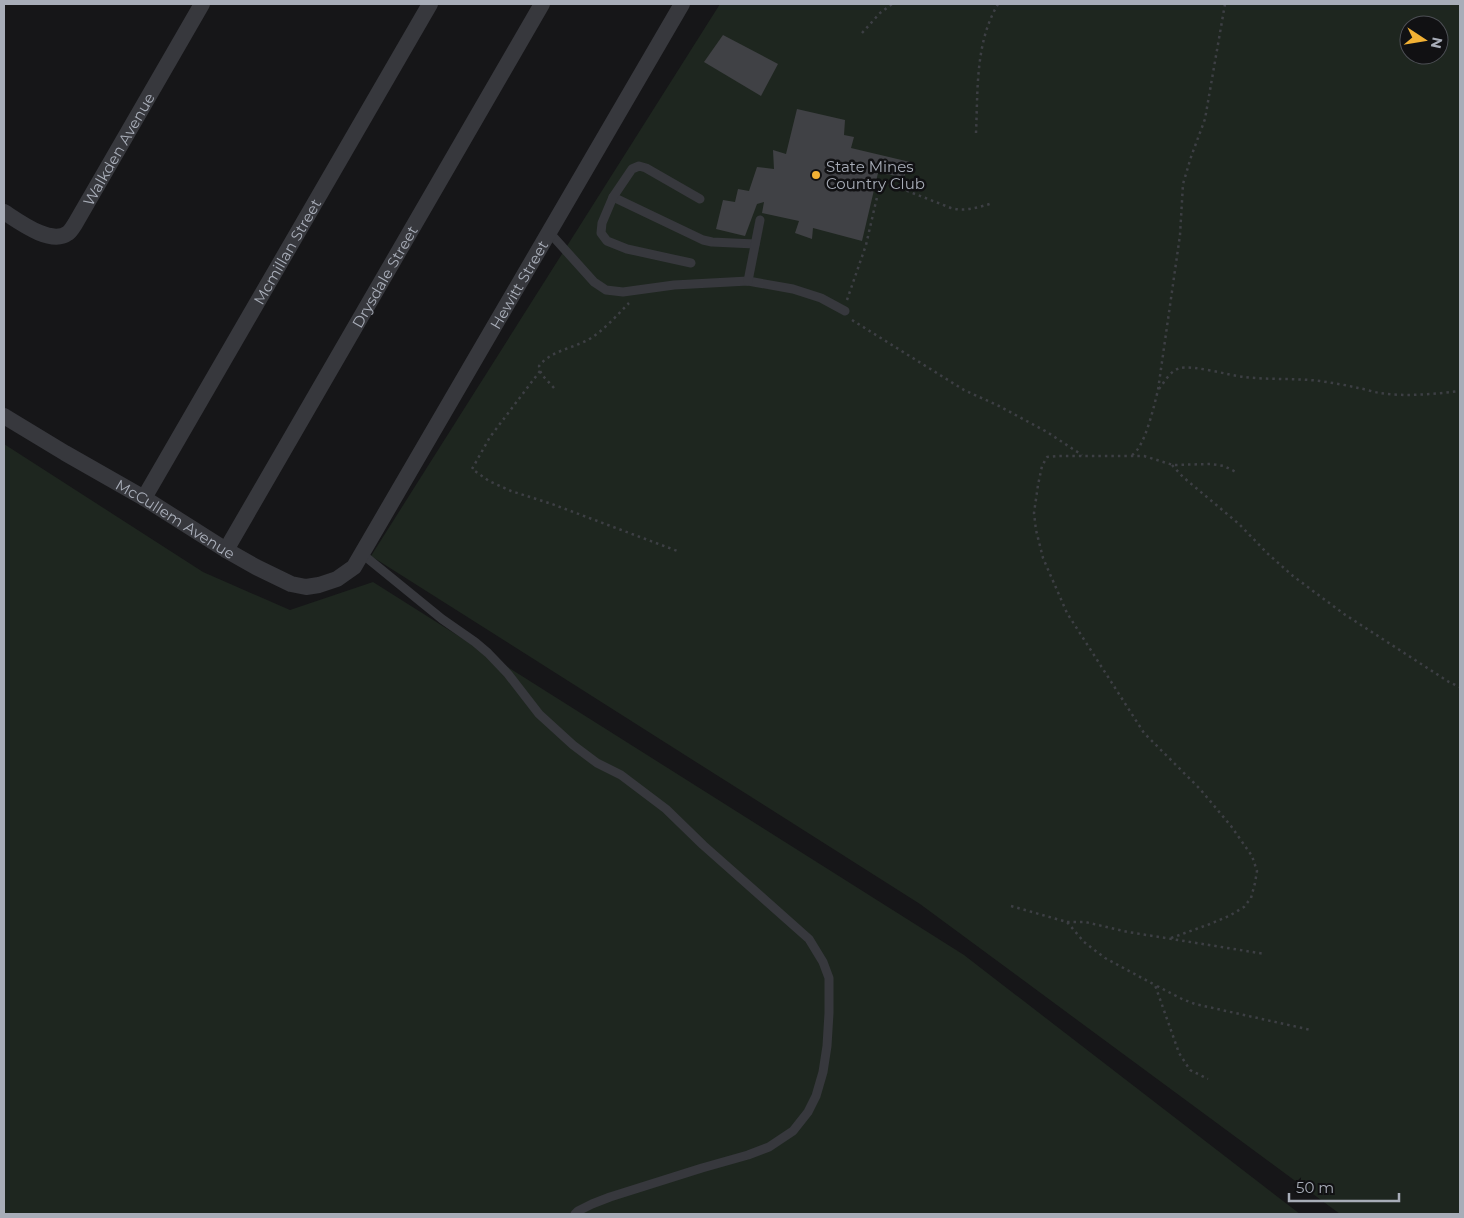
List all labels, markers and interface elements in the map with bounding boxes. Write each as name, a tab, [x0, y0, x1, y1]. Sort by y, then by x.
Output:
north arrow	[1399, 15, 1449, 65]
text: N	[1427, 35, 1447, 50]
street label: Walkden Avenue	[78, 89, 158, 209]
place label: State Mines Country Club	[826, 157, 925, 193]
marker: State Mines Country Club	[810, 169, 822, 181]
street label: Mcmillan Street	[249, 195, 325, 308]
street label: Drysdale Street	[347, 222, 421, 331]
street label: Hewitt Street	[485, 237, 552, 332]
street label: McCullem Avenue	[113, 475, 239, 563]
scale bar	[1289, 1170, 1399, 1202]
text: 50 m	[1296, 1178, 1334, 1197]

